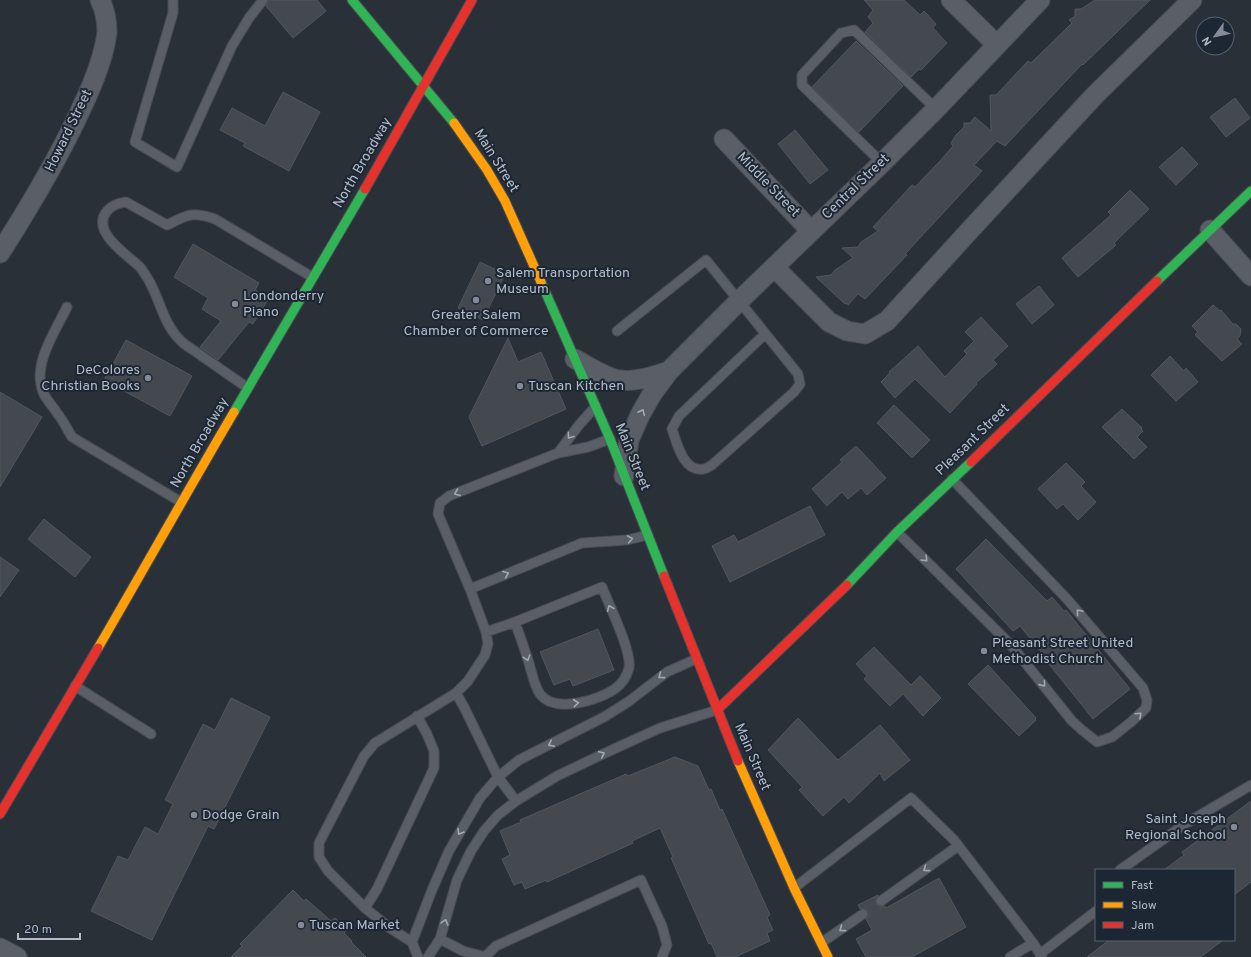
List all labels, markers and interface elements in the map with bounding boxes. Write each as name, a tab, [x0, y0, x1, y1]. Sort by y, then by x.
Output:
north arrow	[1195, 16, 1235, 56]
text: N	[1199, 34, 1215, 48]
street label: Howard Street	[42, 87, 96, 175]
street label: North Broadway	[330, 115, 396, 211]
street label: Main Street	[470, 126, 522, 196]
street label: Middle Street	[733, 149, 803, 221]
street label: Central Street	[819, 151, 893, 223]
place label: Salem Transportation Museum	[496, 265, 630, 298]
marker: Salem Transportation Museum	[483, 276, 493, 286]
place label: Londonderry Piano	[243, 288, 324, 321]
marker: Greater Salem Chamber of Commerce	[471, 295, 481, 305]
marker: Londonderry Piano	[230, 299, 240, 309]
place label: Greater Salem Chamber of Commerce	[404, 307, 548, 340]
place label: DeColores Christian Books	[41, 362, 140, 395]
marker: DeColores Christian Books	[143, 373, 153, 383]
place label: Tuscan Kitchen	[528, 378, 624, 395]
marker: Tuscan Kitchen	[515, 381, 525, 391]
street label: North Broadway	[167, 395, 233, 491]
street label: Pleasant Street	[933, 401, 1013, 479]
one-way arrow	[637, 408, 645, 416]
street label: Main Street	[611, 421, 653, 493]
one-way arrow	[568, 431, 575, 438]
one-way arrow	[453, 488, 460, 496]
one-way arrow	[627, 535, 633, 543]
one-way arrow	[920, 555, 928, 562]
one-way arrow	[502, 571, 509, 579]
one-way arrow	[607, 605, 615, 612]
one-way arrow	[1076, 610, 1083, 617]
place label: Pleasant Street United Methodist Church	[992, 635, 1133, 668]
marker: Pleasant Street United Methodist Church	[979, 646, 989, 656]
one-way arrow	[522, 655, 531, 662]
one-way arrow	[659, 671, 666, 678]
one-way arrow	[1038, 680, 1045, 687]
one-way arrow	[573, 698, 580, 707]
one-way arrow	[1134, 712, 1142, 720]
street label: Main Street	[730, 721, 774, 793]
one-way arrow	[548, 739, 555, 747]
one-way arrow	[597, 751, 605, 759]
place label: Dodge Grain	[202, 807, 280, 824]
marker: Dodge Grain	[189, 810, 199, 820]
place label: Saint Joseph Regional School	[1125, 811, 1226, 844]
marker: Saint Joseph Regional School	[1229, 822, 1239, 832]
one-way arrow	[458, 828, 465, 835]
one-way arrow	[923, 864, 930, 871]
legend	[1095, 869, 1235, 941]
text: Fast	[1131, 878, 1153, 894]
text: Slow	[1131, 898, 1157, 914]
scale bar	[18, 915, 80, 941]
place label: Tuscan Market	[309, 917, 400, 934]
text: Jam	[1131, 918, 1154, 934]
one-way arrow	[440, 919, 449, 926]
marker: Tuscan Market	[296, 920, 306, 930]
text: 20 m	[24, 922, 52, 938]
one-way arrow	[840, 924, 847, 931]

